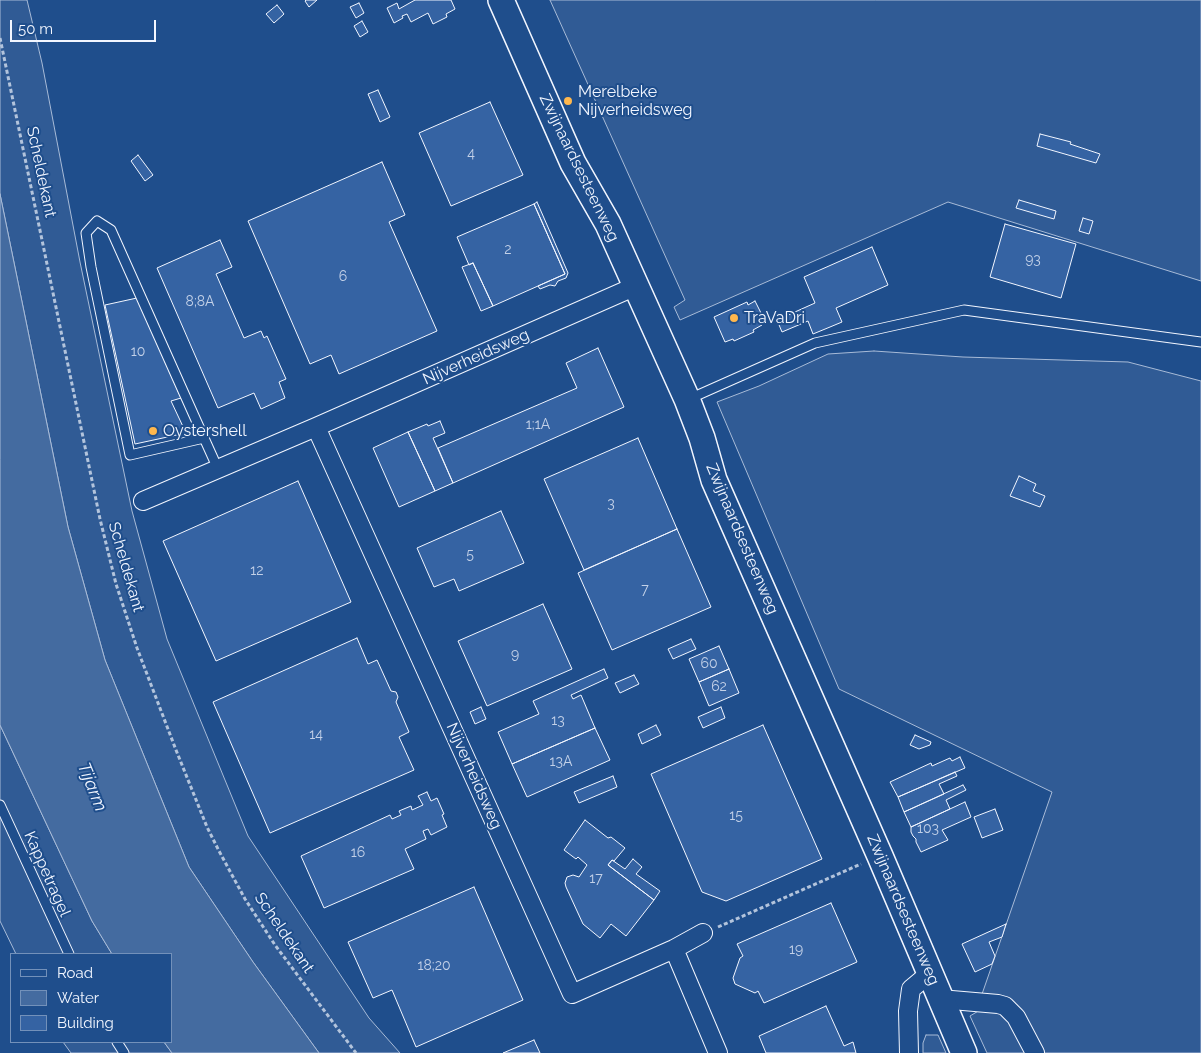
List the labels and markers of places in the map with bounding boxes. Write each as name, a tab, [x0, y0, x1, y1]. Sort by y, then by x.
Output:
place label: Merelbeke Nijverheidsweg	[578, 82, 692, 120]
marker: Merelbeke Nijverheidsweg	[562, 95, 574, 107]
place label: TraVaDri	[744, 308, 805, 328]
marker: TraVaDri	[728, 312, 740, 324]
place label: Oystershell	[163, 421, 247, 441]
marker: Oystershell	[147, 425, 159, 437]

